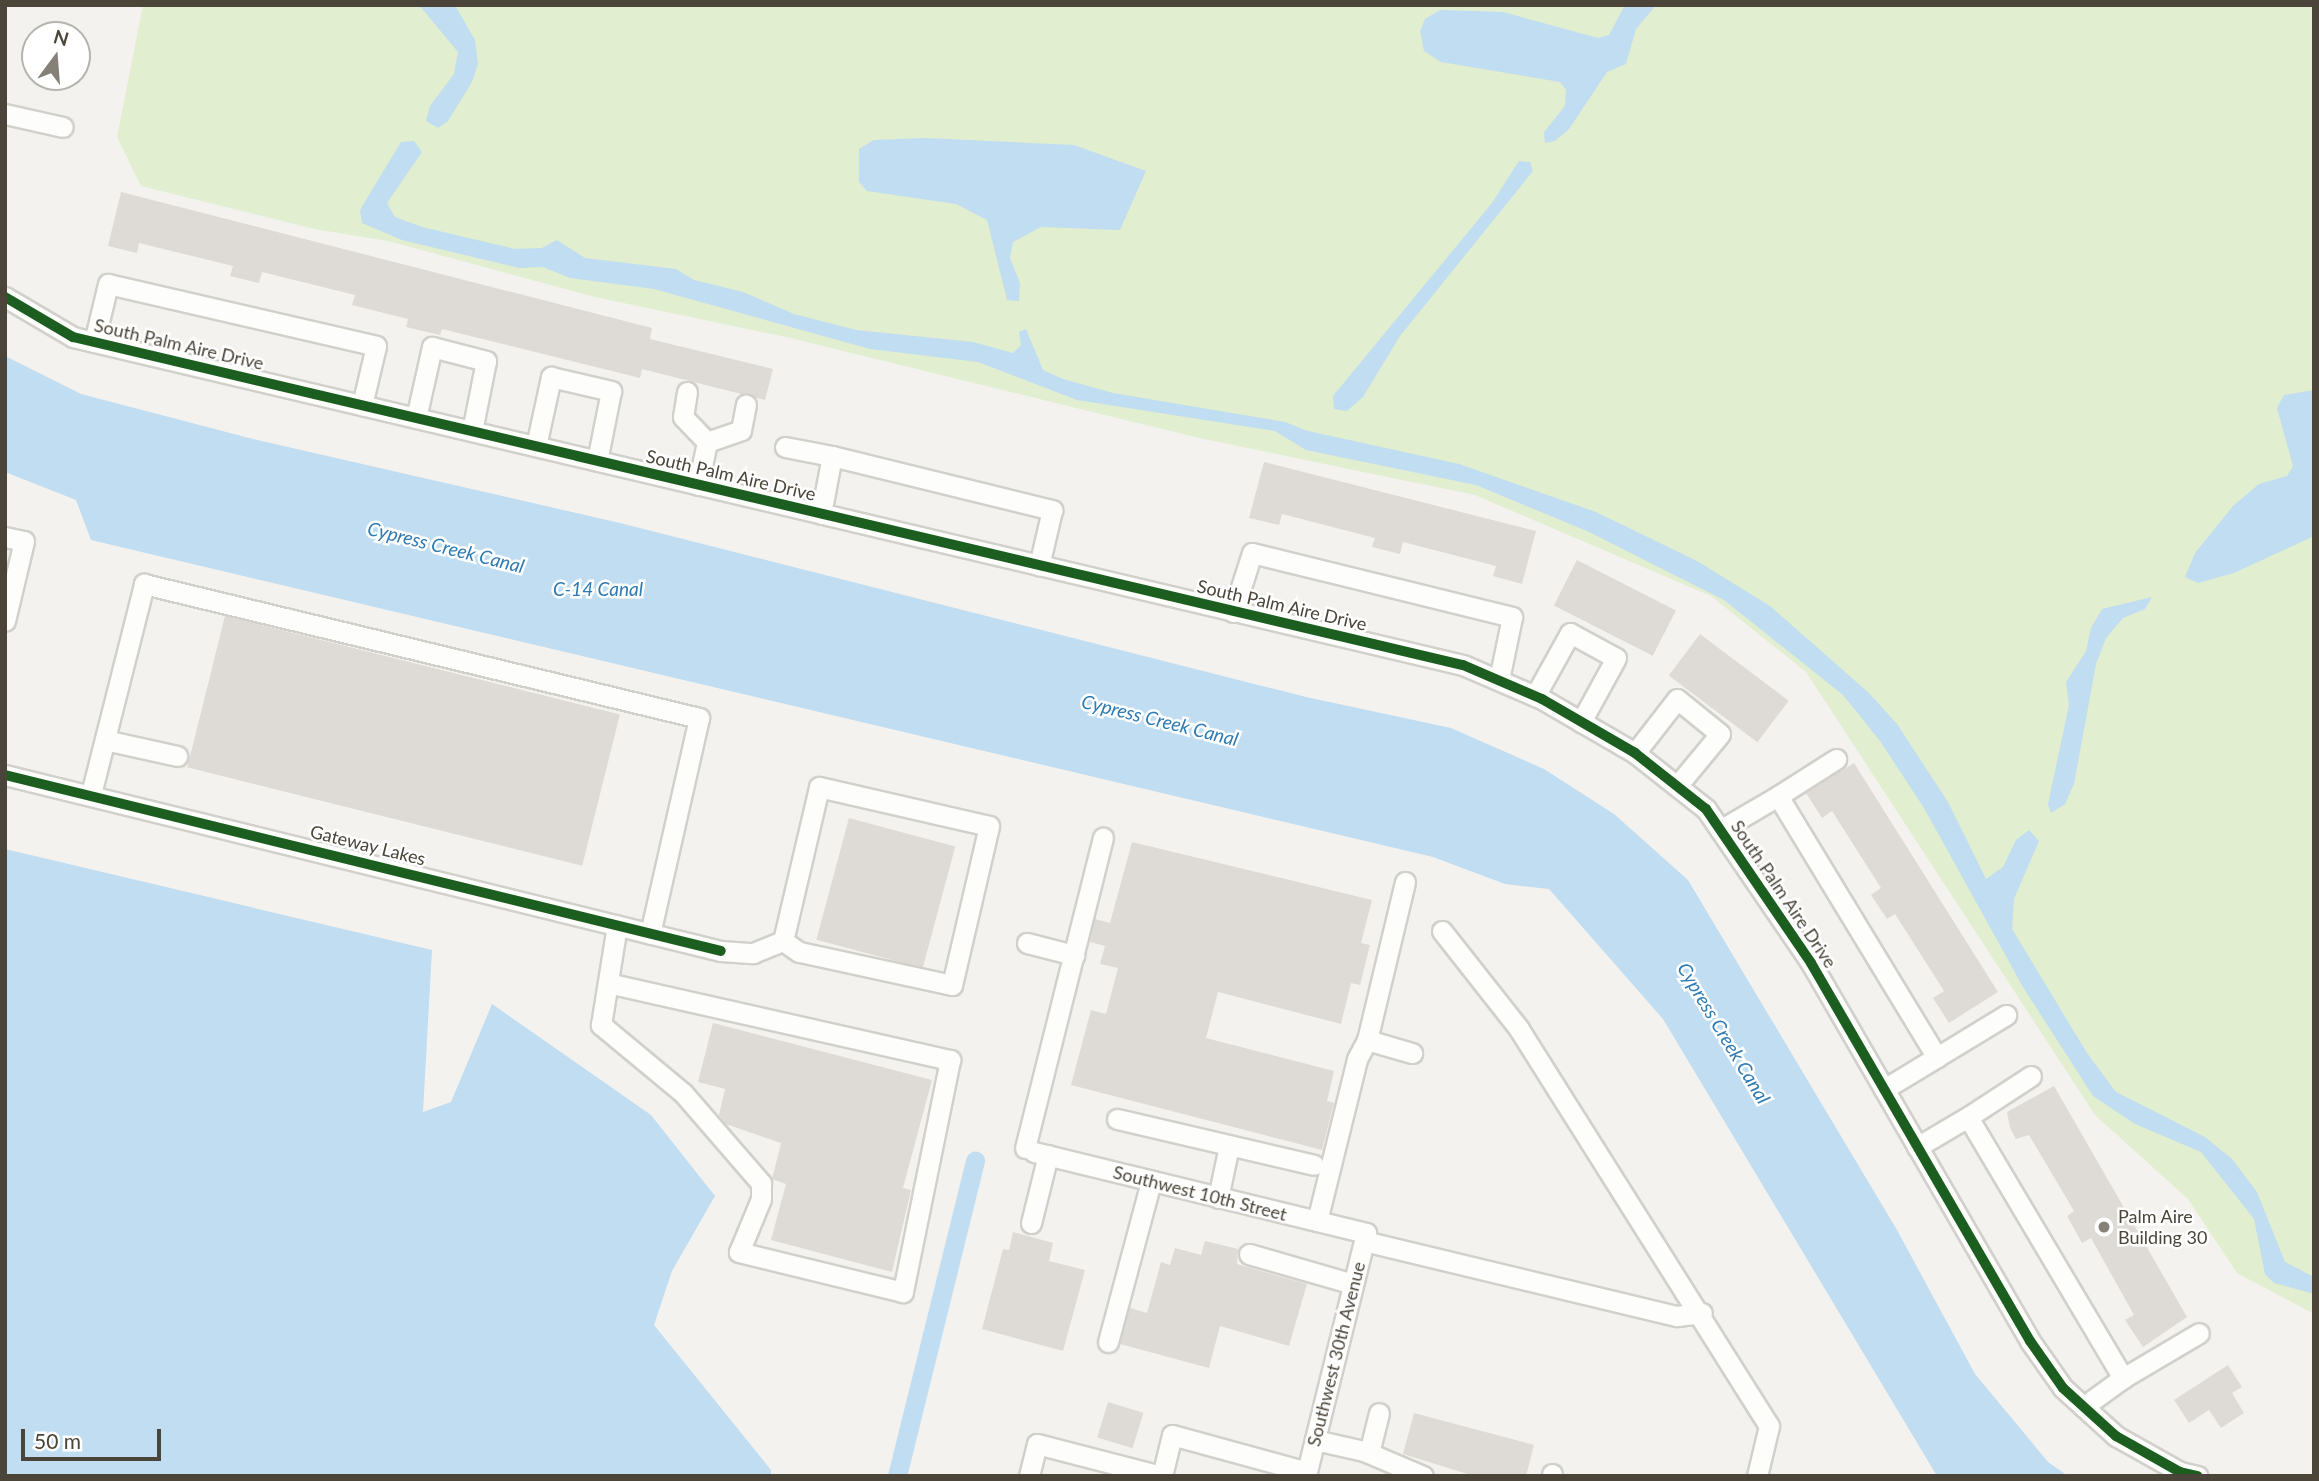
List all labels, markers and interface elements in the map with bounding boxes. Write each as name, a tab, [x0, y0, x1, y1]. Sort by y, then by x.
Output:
north arrow	[21, 21, 91, 91]
text: N	[51, 24, 72, 50]
street label: South Palm Aire Drive	[92, 314, 266, 374]
street label: South Palm Aire Drive	[644, 445, 818, 505]
water label: Cypress Creek Canal	[365, 517, 527, 577]
street label: South Palm Aire Drive	[1195, 575, 1369, 635]
water label: C-14 Canal	[553, 578, 643, 600]
water label: Cypress Creek Canal	[1079, 690, 1241, 750]
street label: South Palm Aire Drive	[1726, 816, 1842, 972]
street label: Gateway Lakes	[308, 820, 428, 870]
water label: Cypress Creek Canal	[1673, 958, 1775, 1108]
street label: Southwest 10th Street	[1111, 1161, 1289, 1225]
place label: Palm Aire Building 30	[2118, 1206, 2207, 1248]
marker: Palm Aire Building 30	[2096, 1219, 2112, 1235]
street label: Southwest 30th Avenue	[1302, 1259, 1370, 1449]
scale bar	[24, 1414, 164, 1458]
text: 50 m	[34, 1428, 81, 1453]

